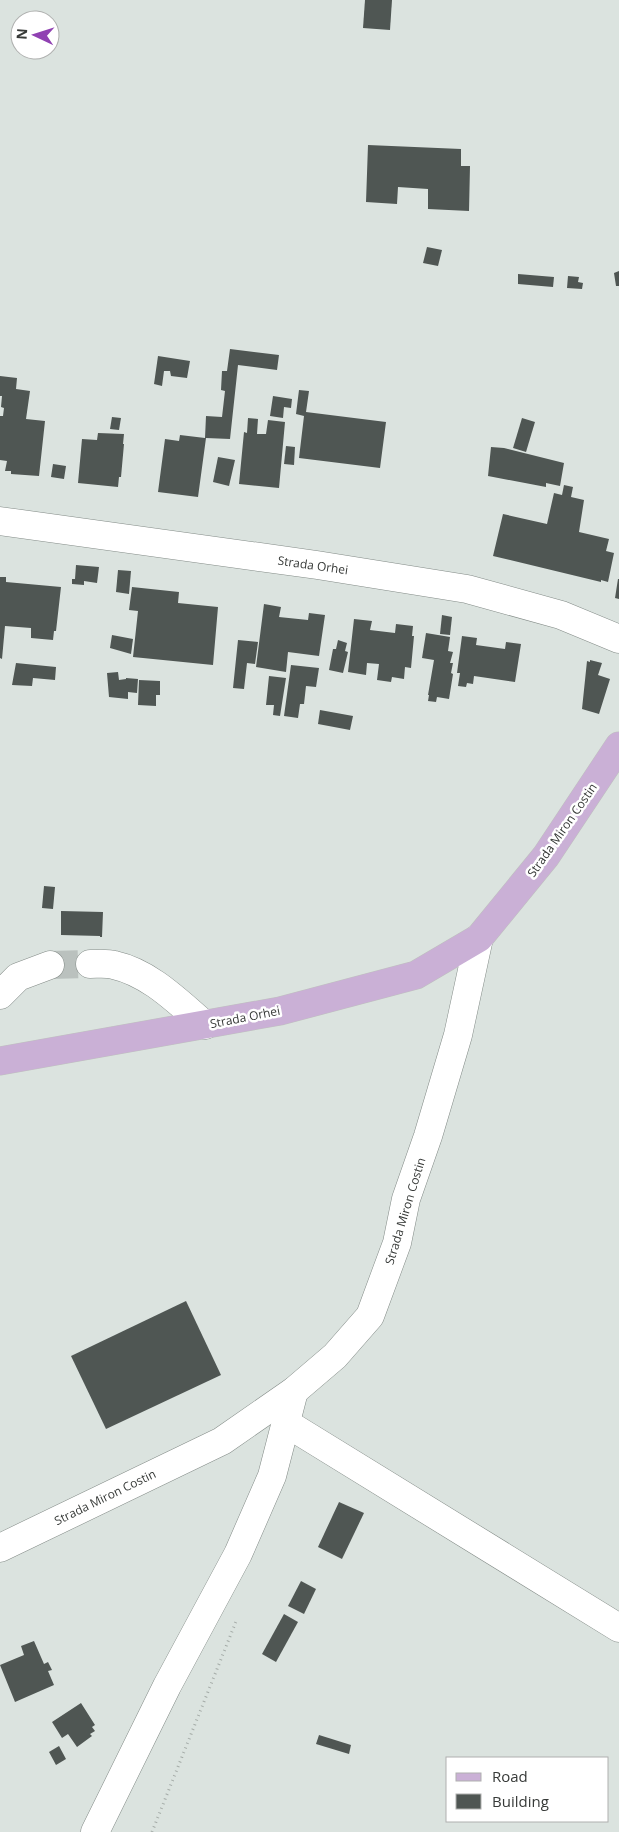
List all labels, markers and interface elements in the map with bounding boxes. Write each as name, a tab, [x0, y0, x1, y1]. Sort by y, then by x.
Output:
north arrow	[10, 10, 60, 60]
text: N	[12, 28, 31, 40]
street label: Strada Orhei	[277, 552, 349, 578]
street label: Strada Miron Costin	[523, 780, 601, 880]
street label: Strada Orhei	[209, 1002, 281, 1032]
street label: Strada Miron Costin	[381, 1155, 429, 1267]
street label: Strada Miron Costin	[51, 1465, 159, 1529]
legend	[446, 1757, 609, 1822]
text: Road	[492, 1766, 528, 1786]
text: Building	[492, 1791, 549, 1811]

